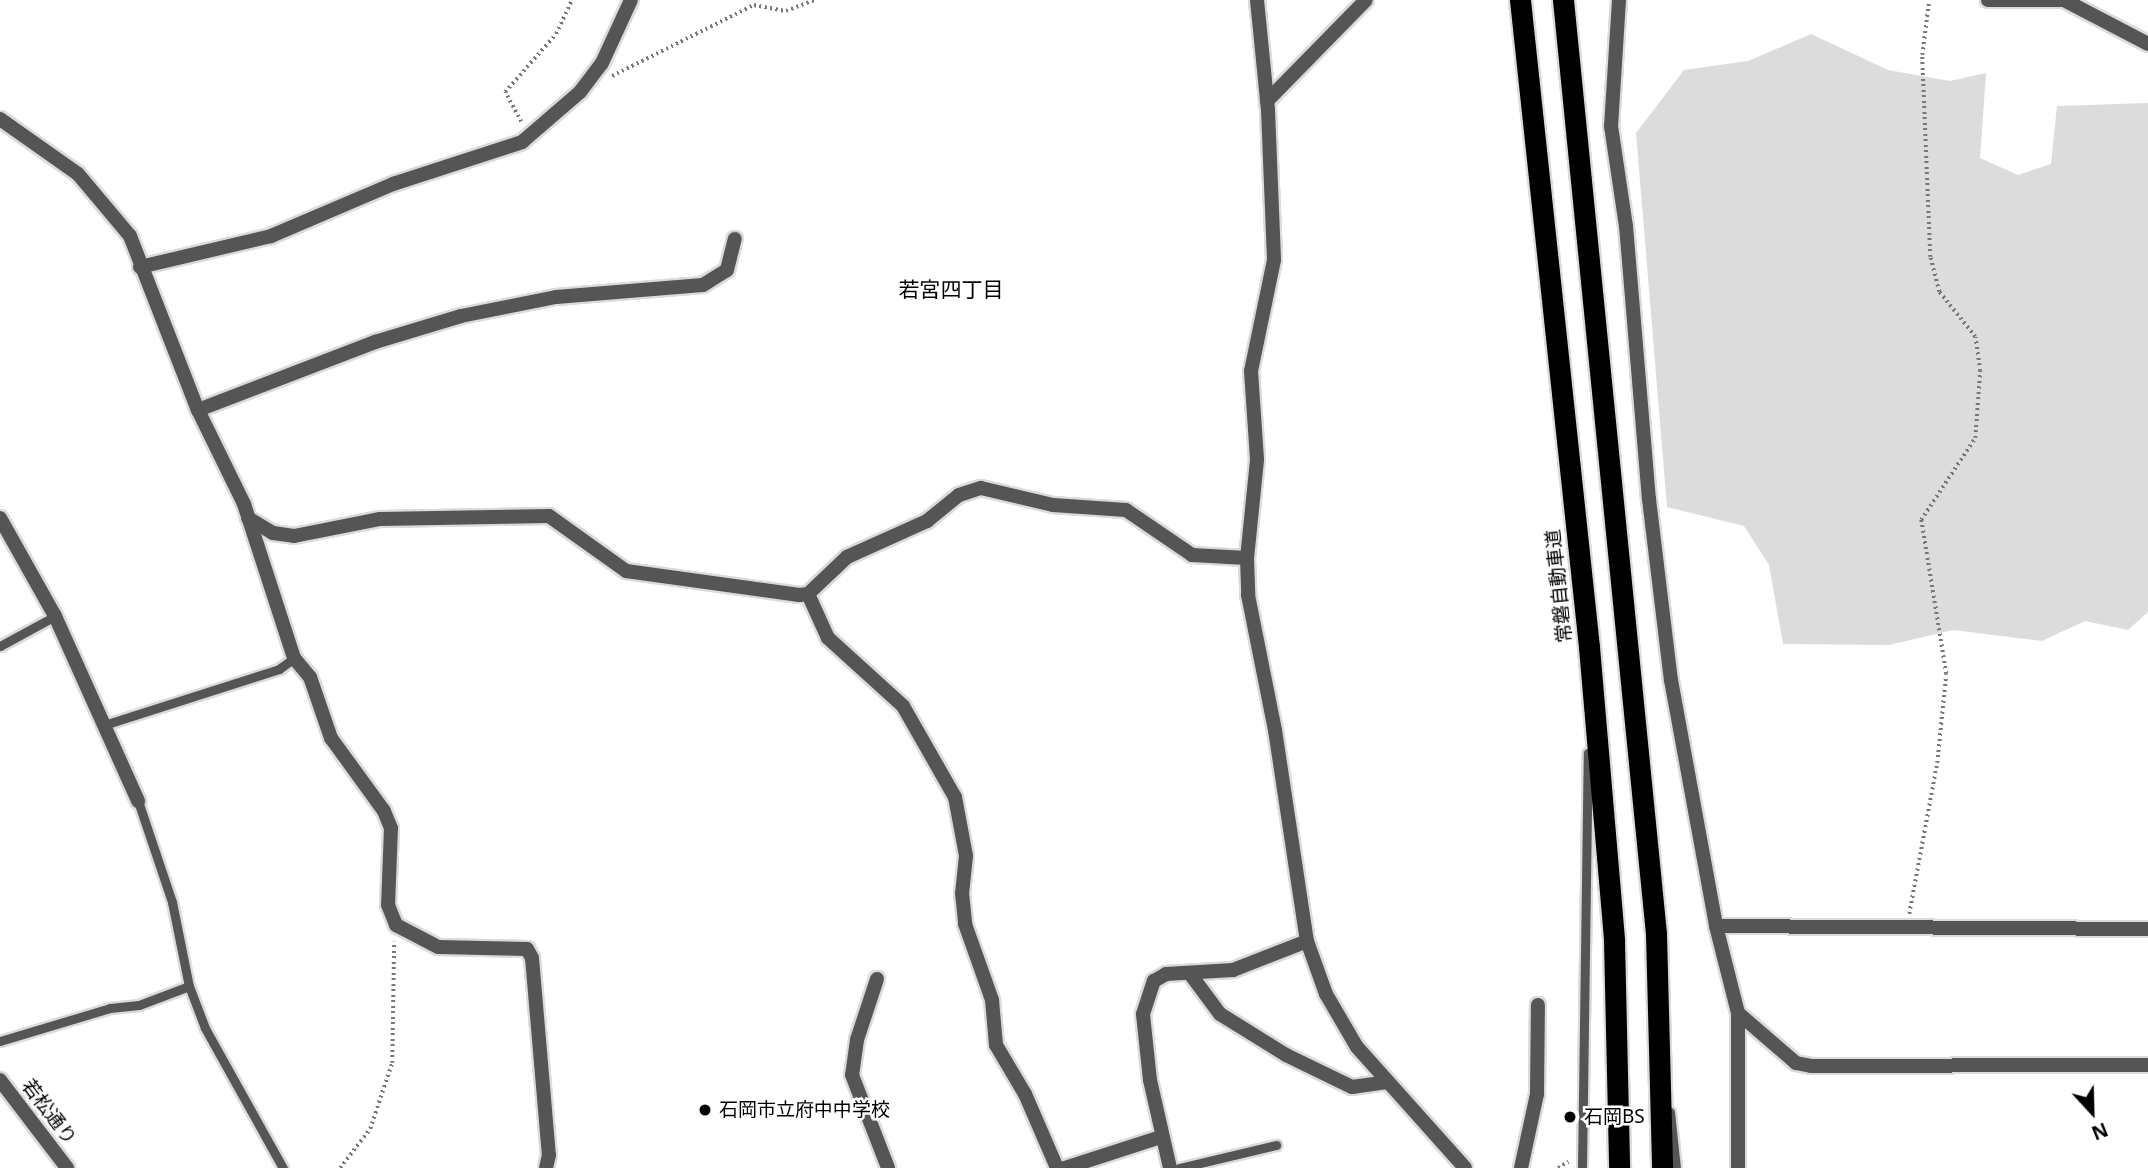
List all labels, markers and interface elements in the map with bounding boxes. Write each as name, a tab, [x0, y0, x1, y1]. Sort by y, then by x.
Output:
district label: 若宮四丁目	[899, 276, 1003, 302]
street label: 常磐自動車道	[1542, 528, 1576, 644]
street label: 若松通り	[17, 1075, 81, 1149]
north arrow	[2057, 1077, 2127, 1147]
place label: 石岡市立府中中学校	[719, 1099, 890, 1121]
marker: 石岡市立府中中学校	[697, 1102, 713, 1118]
place label: 石岡BS	[1584, 1106, 1645, 1128]
marker: 石岡BS	[1562, 1109, 1578, 1125]
text: N	[2088, 1117, 2112, 1146]

